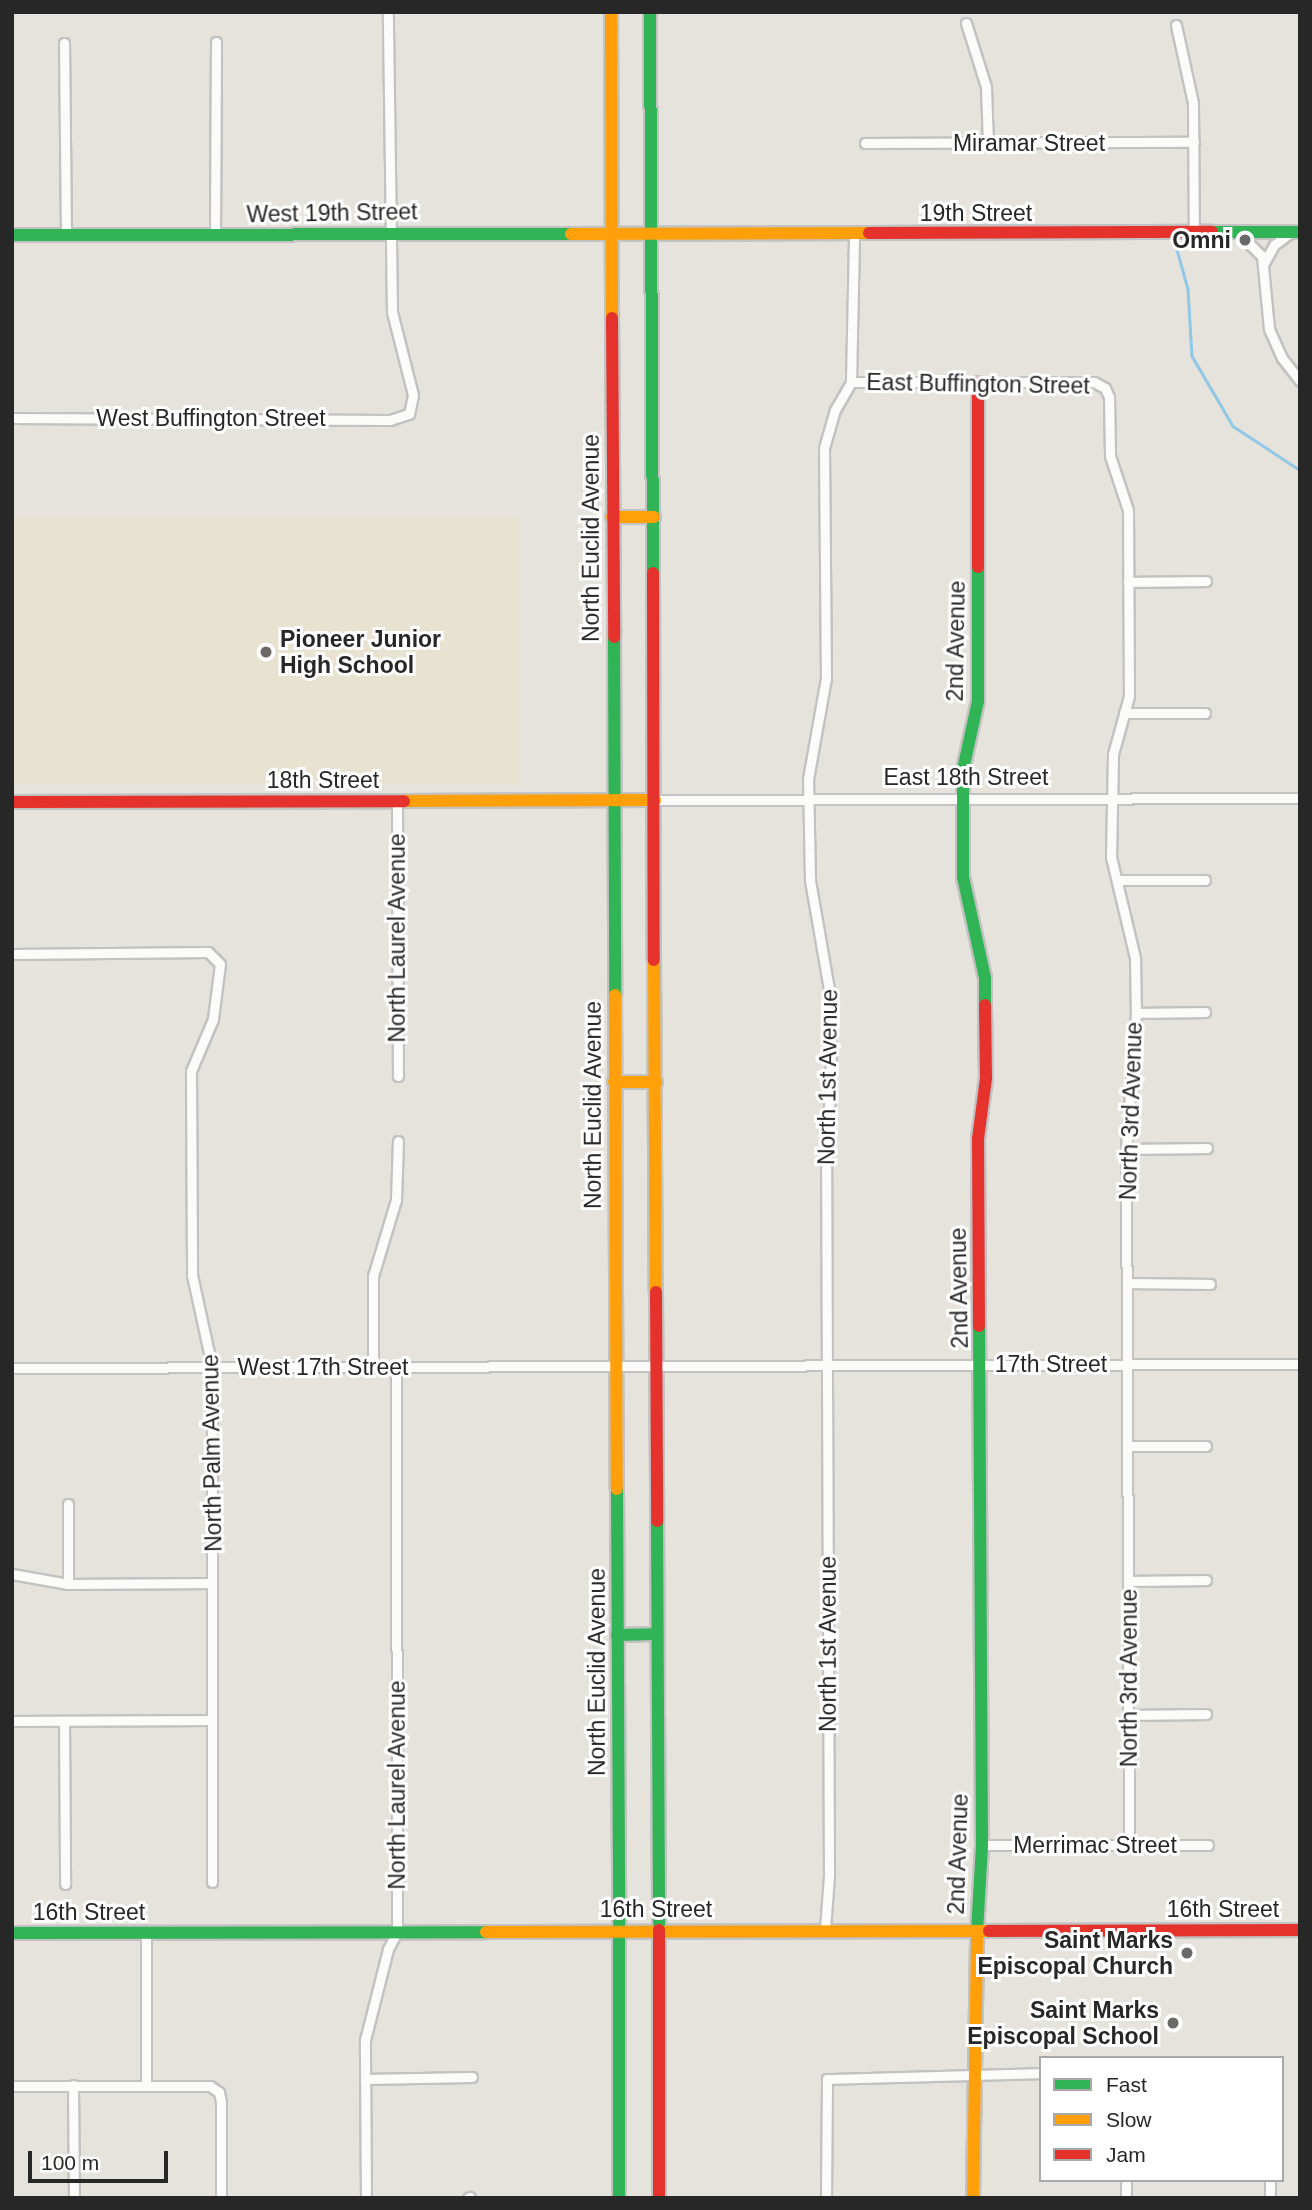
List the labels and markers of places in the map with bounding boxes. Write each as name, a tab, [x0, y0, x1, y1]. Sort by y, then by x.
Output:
place label: Omni	[1172, 226, 1231, 254]
marker: Omni	[1237, 232, 1253, 248]
place label: Pioneer Junior High School	[280, 625, 441, 679]
marker: Pioneer Junior High School	[258, 644, 274, 660]
place label: Saint Marks Episcopal Church	[977, 1926, 1173, 1980]
marker: Saint Marks Episcopal Church	[1179, 1945, 1195, 1961]
place label: Saint Marks Episcopal School	[967, 1996, 1159, 2050]
marker: Saint Marks Episcopal School	[1165, 2015, 1181, 2031]

